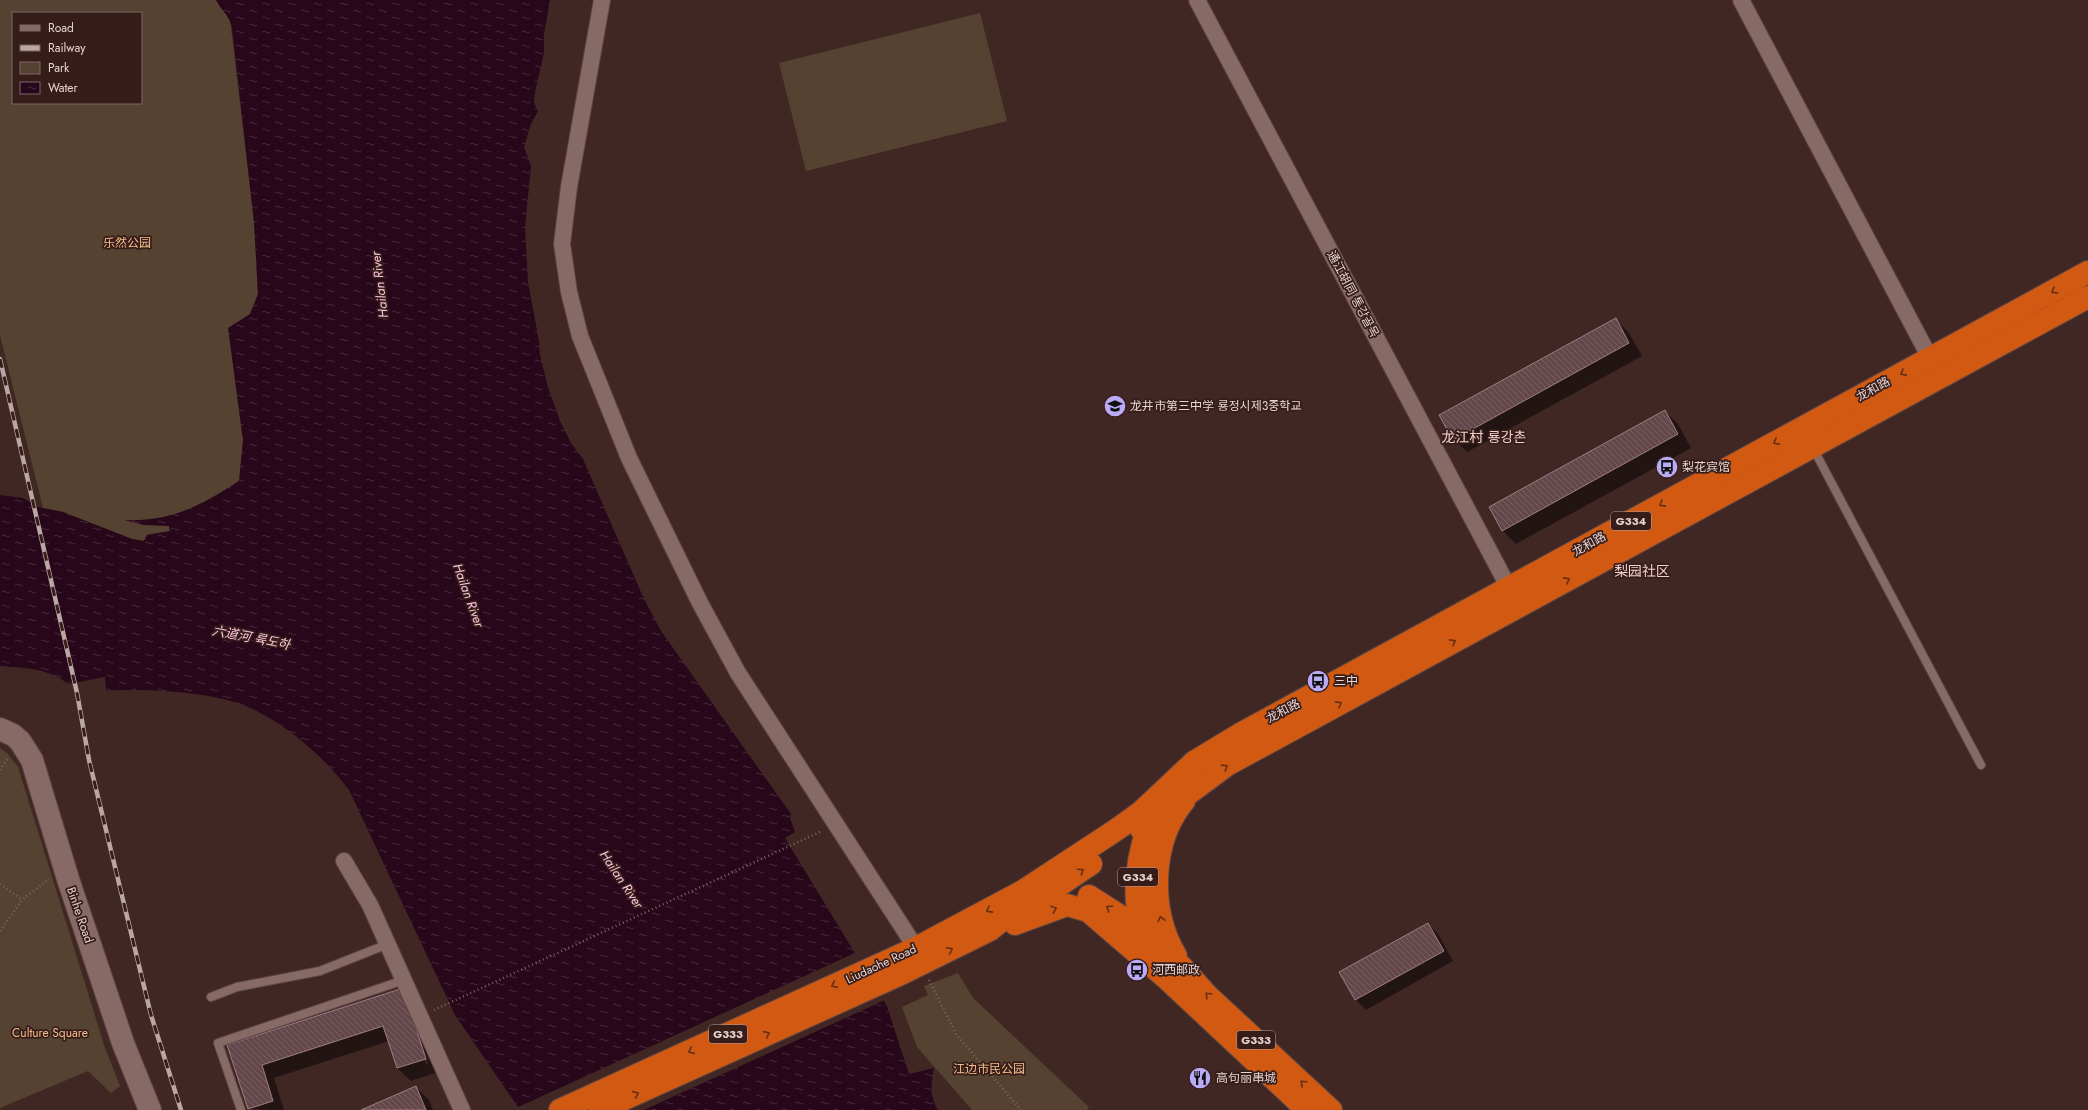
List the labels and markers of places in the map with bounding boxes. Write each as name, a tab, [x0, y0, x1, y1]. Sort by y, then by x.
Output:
school or university icon: 龙井市第三中学 룡정시제3중학교	[1102, 393, 1128, 419]
place label: 龙井市第三中学 룡정시제3중학교	[1130, 397, 1301, 415]
bus stop icon: 梨花宾馆	[1654, 454, 1680, 480]
place label: 梨花宾馆	[1682, 458, 1730, 476]
bus stop icon: 三中	[1305, 668, 1331, 694]
place label: 三中	[1334, 672, 1358, 690]
bus stop icon: 河西邮政	[1124, 957, 1150, 983]
place label: 河西邮政	[1152, 961, 1200, 979]
restaurant icon: 高句丽串城	[1187, 1065, 1213, 1091]
place label: 高句丽串城	[1216, 1069, 1276, 1087]

